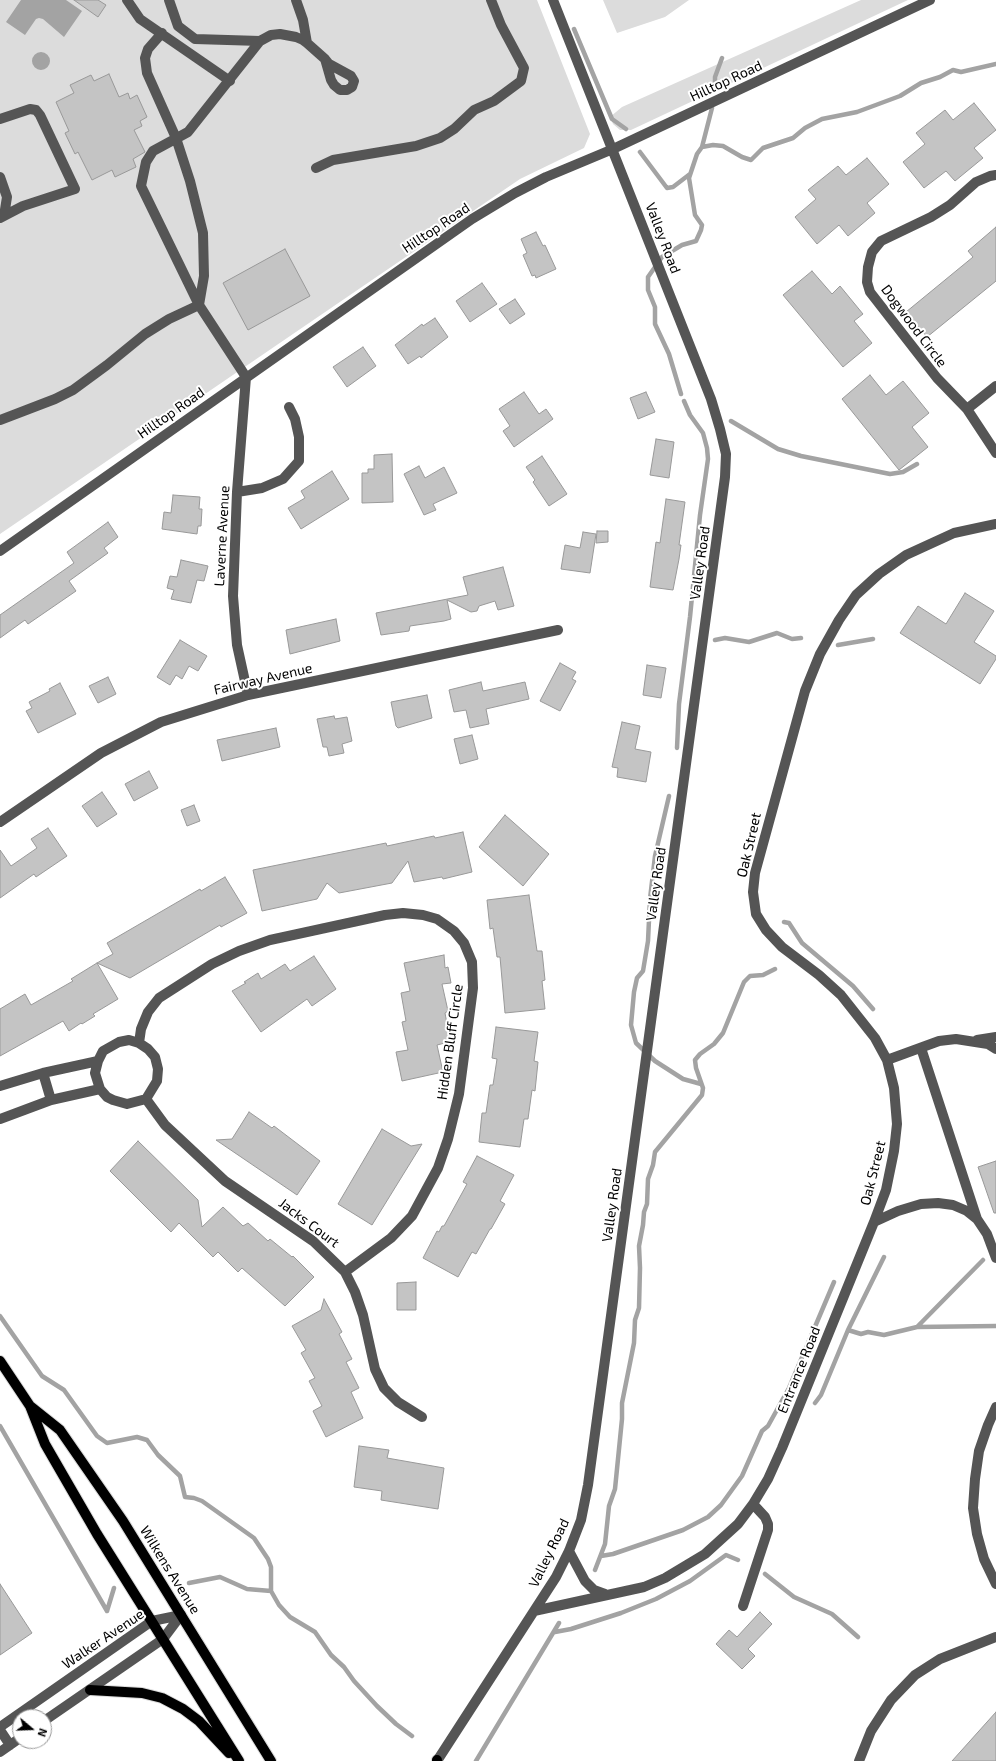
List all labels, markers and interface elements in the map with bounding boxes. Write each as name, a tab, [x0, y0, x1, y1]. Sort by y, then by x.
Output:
street label: Hilltop Road	[687, 57, 765, 105]
street label: Hilltop Road	[399, 199, 473, 257]
street label: Valley Road	[642, 200, 684, 276]
street label: Dogwood Circle	[877, 281, 951, 371]
street label: Hilltop Road	[134, 384, 208, 442]
street label: Laverne Avenue	[211, 485, 233, 587]
street label: Valley Road	[687, 525, 713, 601]
street label: Fairway Avenue	[212, 659, 314, 699]
street label: Oak Street	[733, 811, 765, 879]
street label: Valley Road	[643, 846, 669, 922]
street label: Hidden Bluff Circle	[434, 983, 466, 1101]
street label: Oak Street	[857, 1139, 889, 1207]
street label: Valley Road	[599, 1167, 625, 1243]
street label: Jacks Court	[275, 1195, 343, 1251]
street label: Entrance Road	[774, 1324, 824, 1416]
street label: Valley Road	[525, 1516, 573, 1590]
street label: Wilkens Avenue	[136, 1523, 204, 1617]
street label: Walker Avenue	[59, 1605, 147, 1673]
north arrow	[12, 1709, 52, 1749]
text: N	[35, 1727, 50, 1739]

